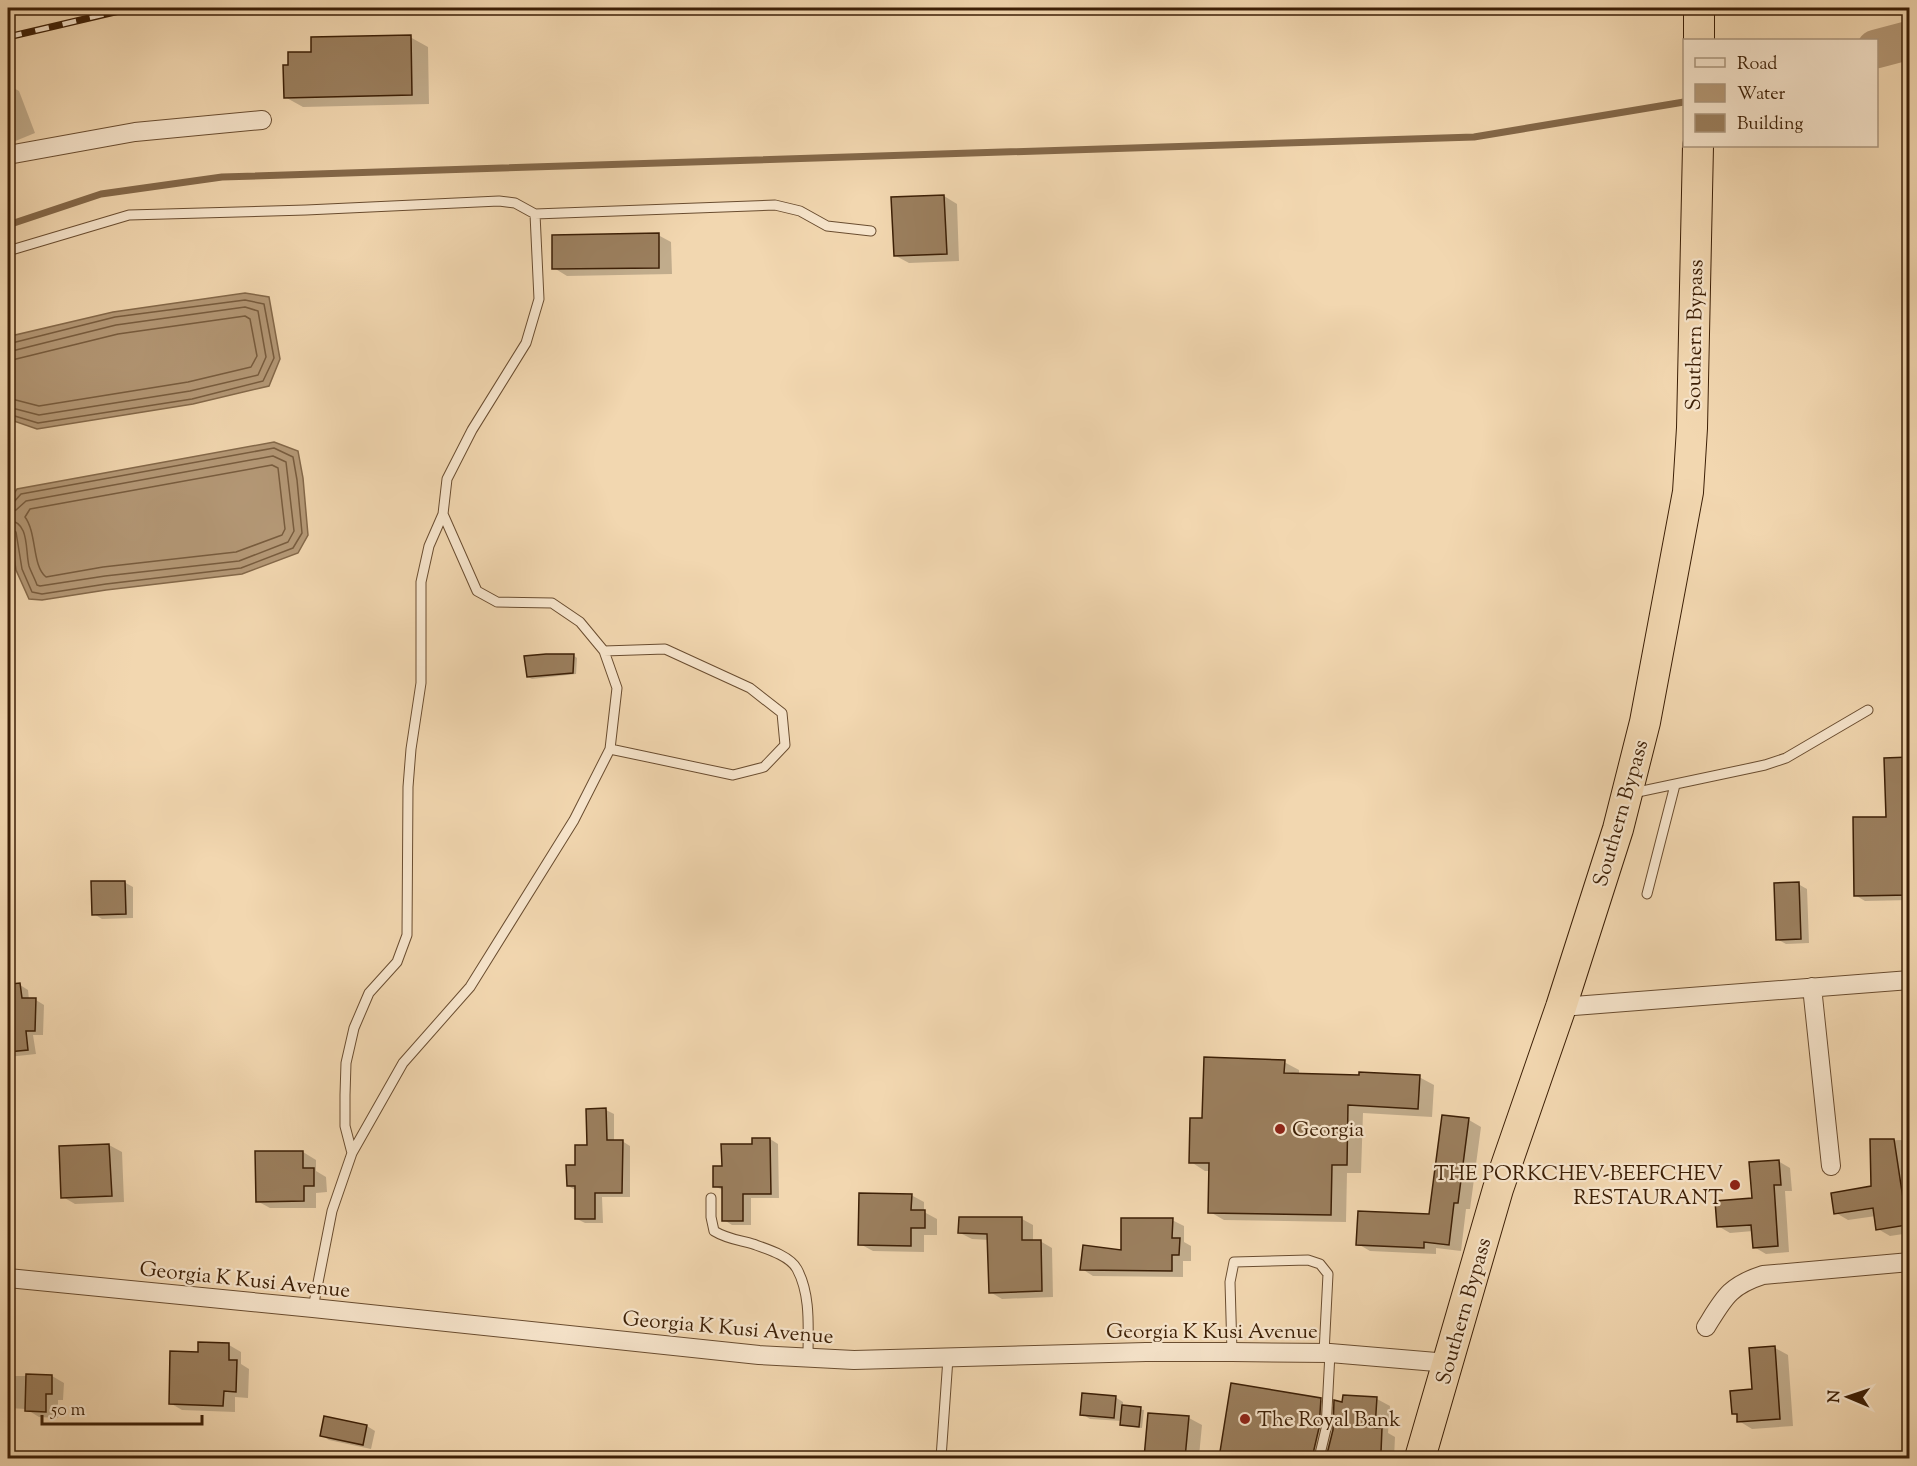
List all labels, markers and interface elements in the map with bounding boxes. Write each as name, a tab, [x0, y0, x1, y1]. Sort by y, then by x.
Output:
legend	[1683, 39, 1878, 147]
text: Road	[1737, 52, 1777, 78]
text: Water	[1737, 82, 1786, 108]
text: Building	[1737, 112, 1803, 138]
street label: Southern Bypass	[1680, 259, 1712, 411]
street label: Southern Bypass	[1587, 737, 1657, 890]
place label: Georgia	[1292, 1116, 1365, 1146]
marker: Georgia	[1273, 1122, 1287, 1136]
place label: THE PORKCHEV-BEEFCHEV RESTAURANT	[1434, 1160, 1723, 1214]
marker: THE PORKCHEV-BEEFCHEV RESTAURANT	[1728, 1178, 1742, 1192]
street label: Southern Bypass	[1430, 1235, 1500, 1388]
street label: Georgia K Kusi Avenue	[138, 1255, 352, 1307]
street label: Georgia K Kusi Avenue	[621, 1305, 835, 1353]
street label: Georgia K Kusi Avenue	[1106, 1318, 1318, 1348]
north arrow	[1818, 1367, 1878, 1427]
scale bar	[42, 1388, 202, 1426]
text: N	[1824, 1390, 1847, 1403]
text: 50 m	[50, 1398, 86, 1424]
place label: The Royal Bank	[1257, 1406, 1401, 1436]
marker: The Royal Bank	[1238, 1412, 1252, 1426]

